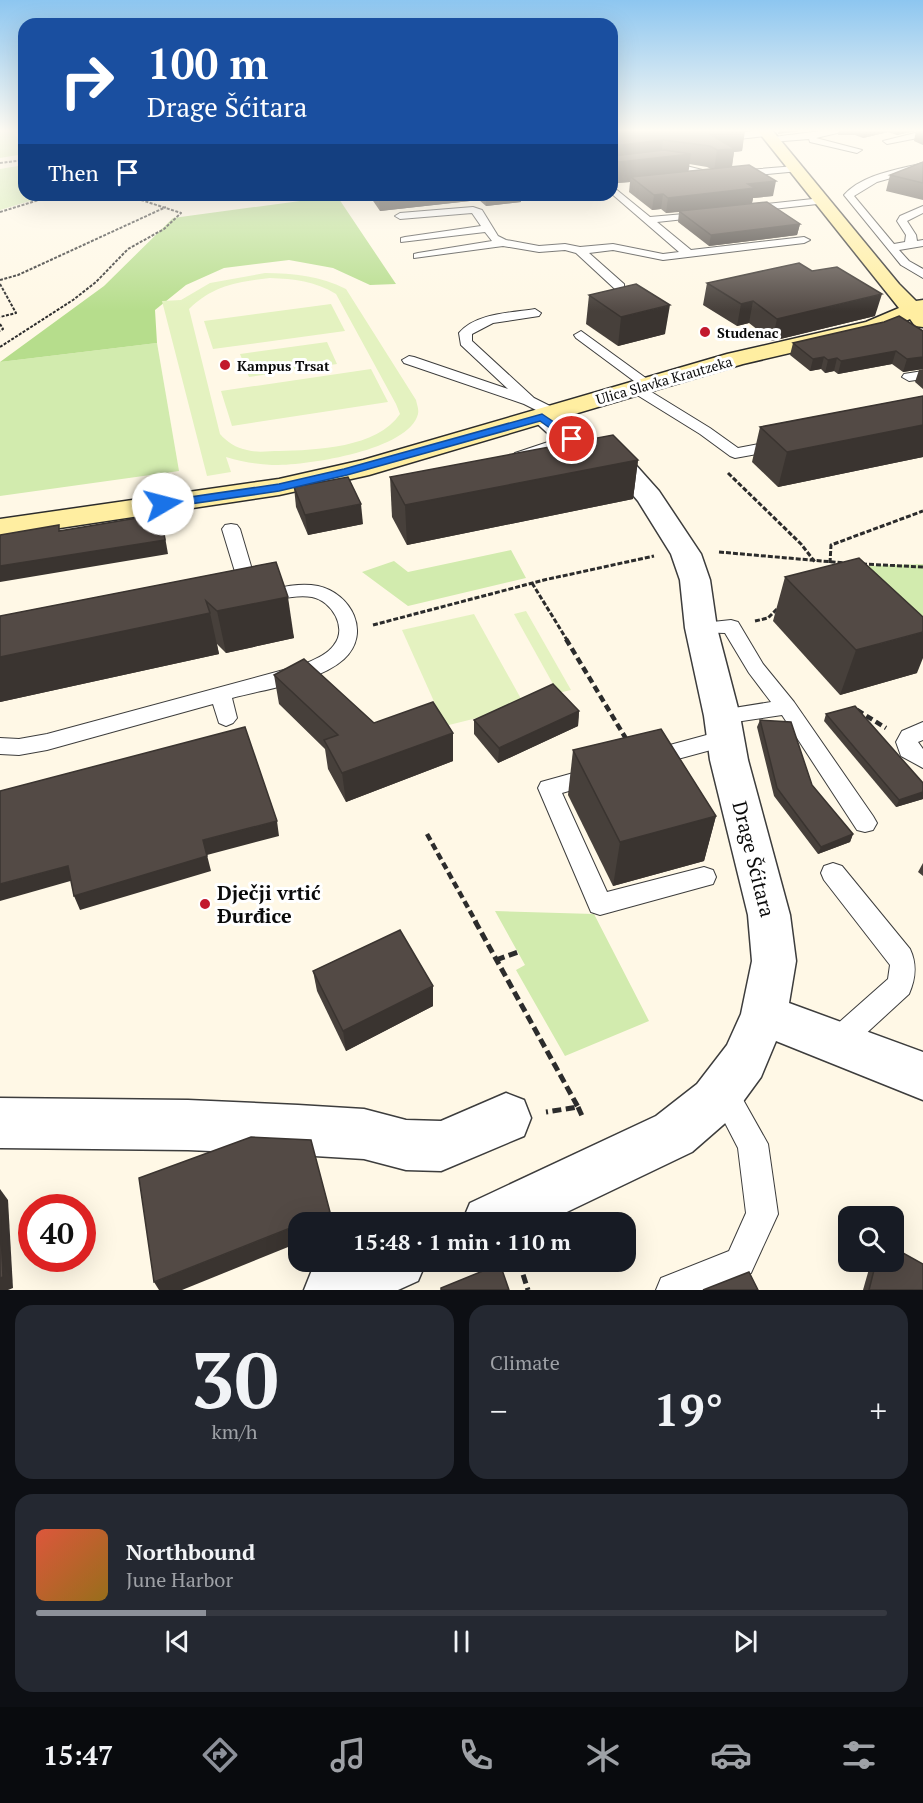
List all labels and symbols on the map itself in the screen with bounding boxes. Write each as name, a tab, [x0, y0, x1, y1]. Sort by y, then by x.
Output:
place label: Studenac	[717, 323, 779, 342]
marker: Studenac	[698, 325, 712, 339]
street label: Ulica Slavka Krautzeka	[594, 351, 734, 409]
place label: Kampus Trsat	[237, 356, 330, 375]
marker: Kampus Trsat	[218, 358, 232, 372]
pin	[546, 413, 597, 464]
position arrow	[131, 472, 195, 536]
street label: Drage Šćitara	[727, 798, 781, 920]
place label: Dječji vrtić Đurđice	[217, 879, 321, 929]
marker: Dječji vrtić Đurđice	[198, 897, 212, 911]
speed limit sign: 40	[18, 1194, 96, 1272]

